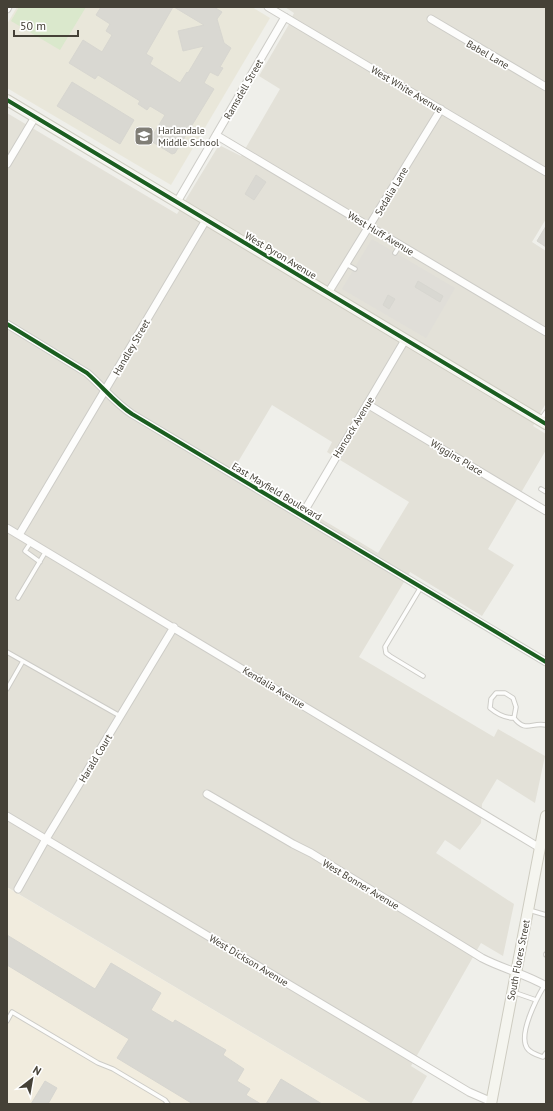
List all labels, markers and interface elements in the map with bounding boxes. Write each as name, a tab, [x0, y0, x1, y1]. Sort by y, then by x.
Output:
scale bar	[14, 12, 78, 38]
text: 50 m	[20, 18, 46, 33]
street label: Babel Lane	[464, 37, 512, 72]
street label: Ramsdell Street	[221, 56, 266, 122]
street label: West White Avenue	[369, 63, 445, 116]
place label: Harlandale Middle School	[158, 124, 219, 149]
school or university icon: Harlandale Middle School	[133, 125, 155, 147]
street label: Sedalia Lane	[372, 165, 411, 218]
street label: West Huff Avenue	[345, 208, 416, 258]
street label: West Pyron Avenue	[243, 229, 319, 282]
street label: Handley Street	[110, 316, 153, 378]
street label: Hancock Avenue	[330, 394, 377, 460]
street label: Wiggins Place	[428, 437, 486, 478]
street label: East Mayfield Boulevard	[229, 459, 324, 523]
street label: Kendalia Avenue	[240, 664, 307, 711]
street label: Harald Court	[76, 731, 115, 785]
street label: West Bonner Avenue	[320, 856, 402, 913]
street label: South Flores Street	[504, 918, 533, 1002]
street label: West Dickson Avenue	[207, 932, 291, 989]
north arrow	[12, 1059, 52, 1099]
text: N	[30, 1063, 44, 1078]

